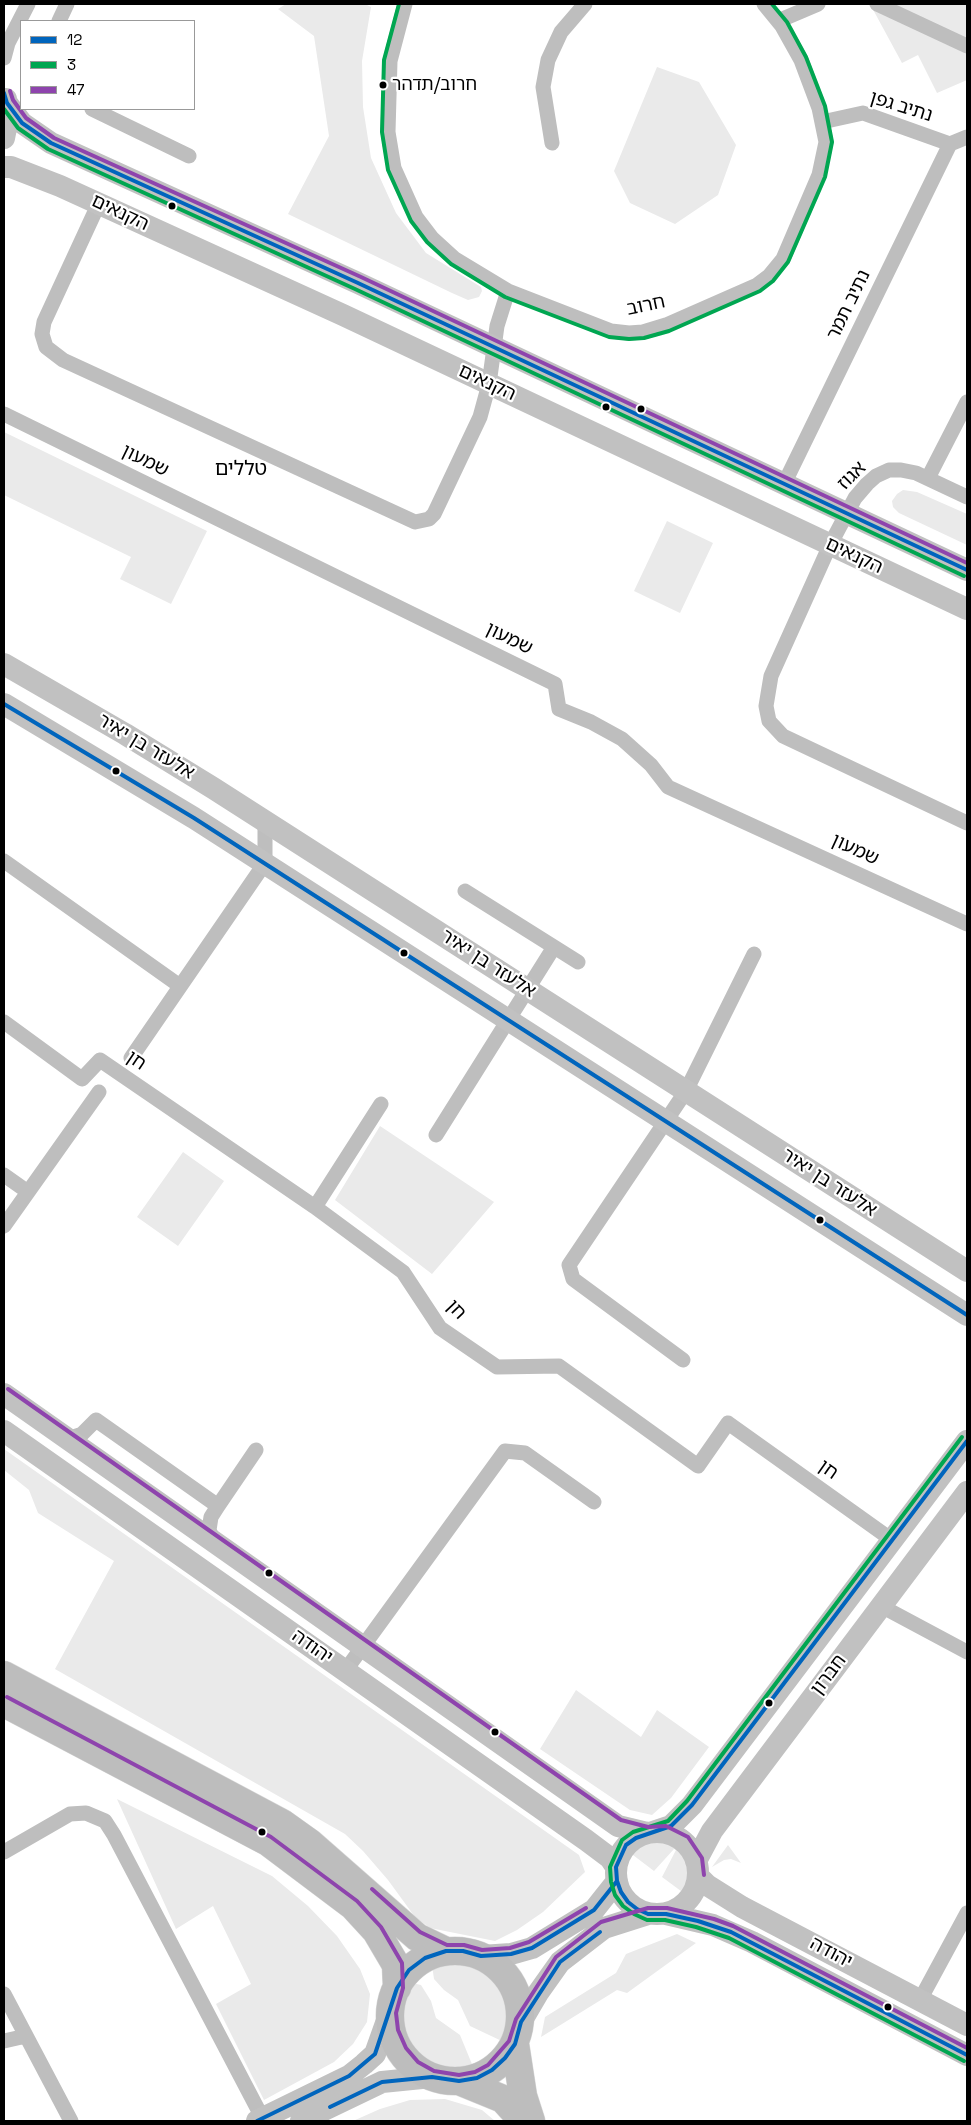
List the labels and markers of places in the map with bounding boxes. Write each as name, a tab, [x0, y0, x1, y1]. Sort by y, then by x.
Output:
place label: חרוב/תדהר	[392, 74, 477, 96]
marker: חרוב/תדהר	[378, 80, 388, 90]
unlabelled marker	[167, 201, 177, 211]
unlabelled marker	[601, 402, 611, 412]
unlabelled marker	[636, 404, 646, 414]
unlabelled marker	[111, 766, 121, 776]
unlabelled marker	[399, 948, 409, 958]
unlabelled marker	[815, 1215, 825, 1225]
unlabelled marker	[264, 1568, 274, 1578]
unlabelled marker	[764, 1698, 774, 1708]
unlabelled marker	[490, 1727, 500, 1737]
unlabelled marker	[257, 1827, 267, 1837]
unlabelled marker	[883, 2002, 893, 2012]

